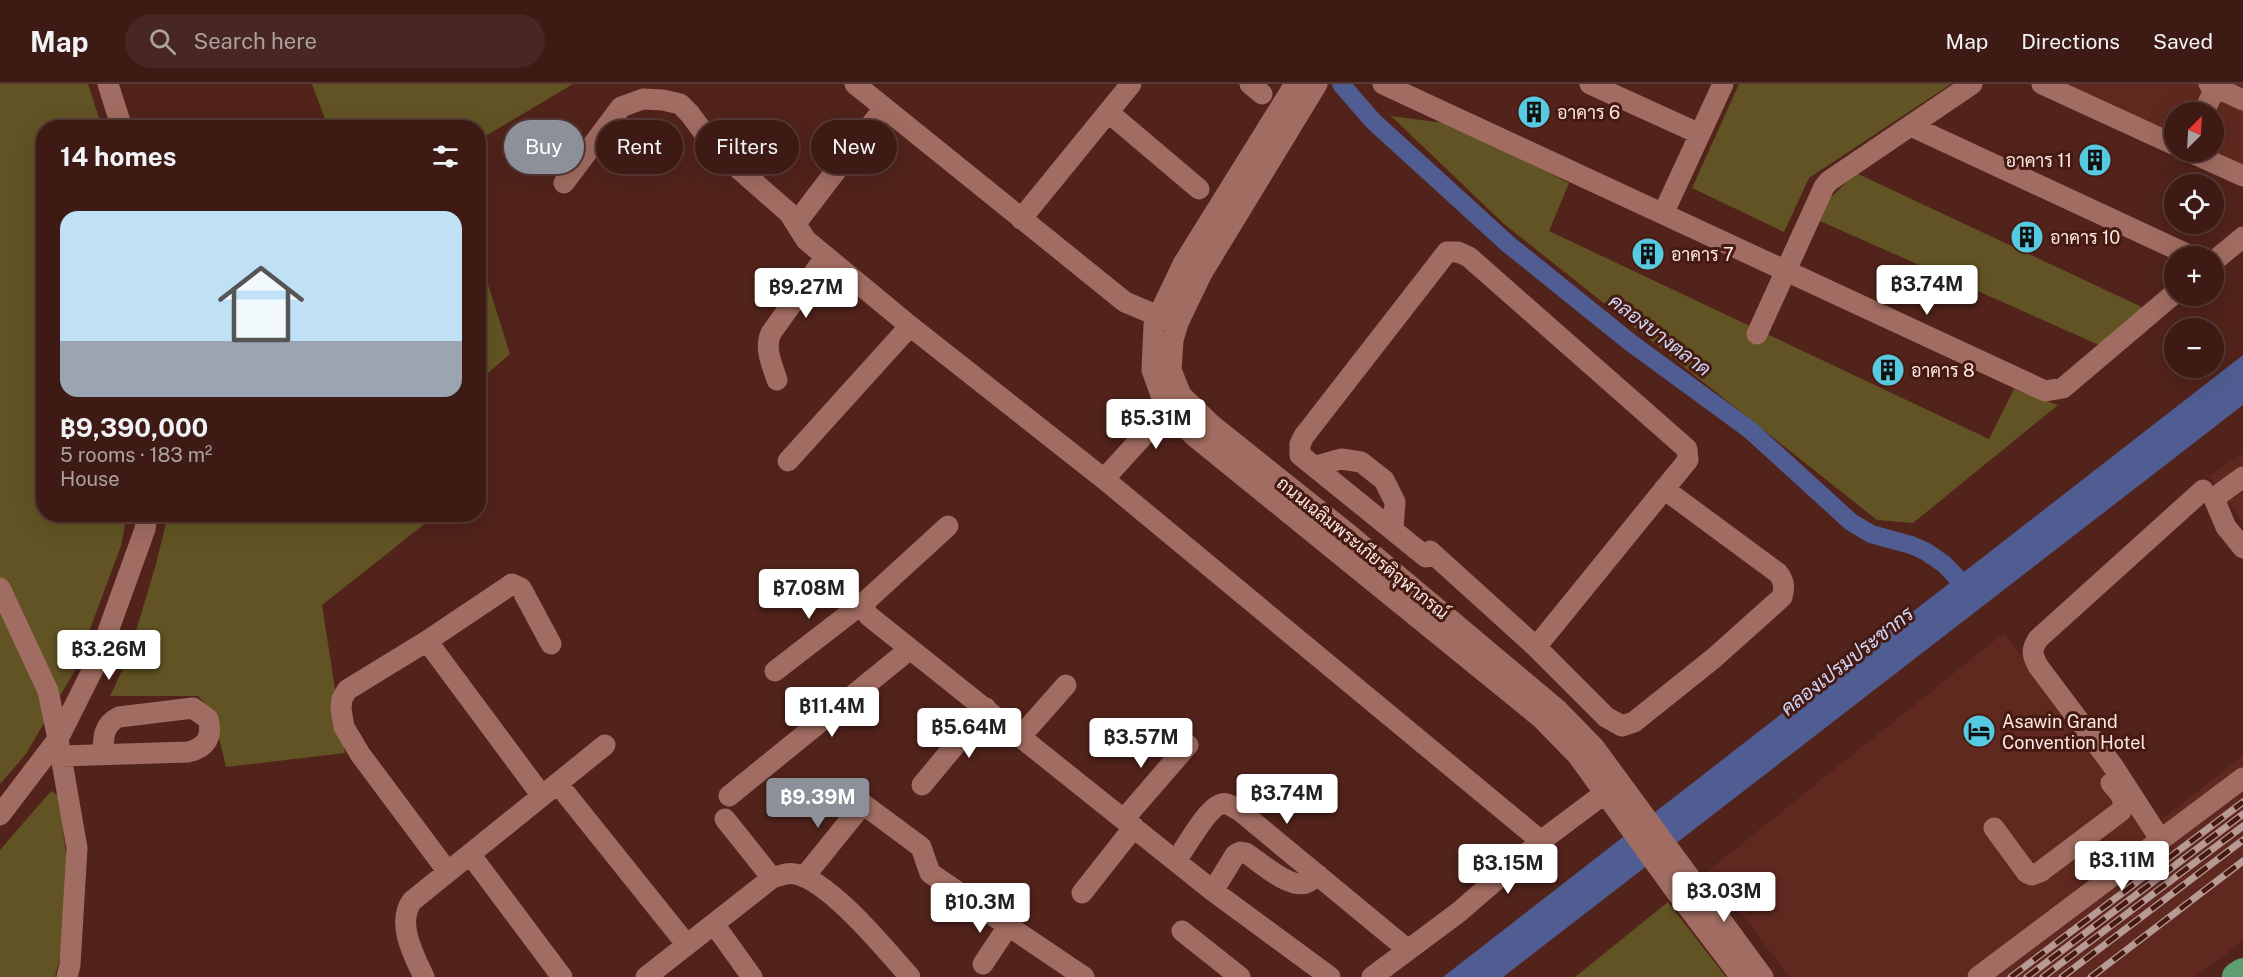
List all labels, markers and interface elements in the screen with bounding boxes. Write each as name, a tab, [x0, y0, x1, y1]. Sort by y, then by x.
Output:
search box	[125, 14, 545, 68]
text: Map	[30, 25, 89, 58]
icon: search	[146, 25, 179, 58]
text: Search here	[194, 28, 317, 54]
text: Map	[1946, 29, 1988, 54]
text: Directions	[2021, 29, 2120, 54]
text: Saved	[2153, 29, 2213, 54]
building icon: อาคาร 6	[1516, 94, 1552, 130]
place label: อาคาร 6	[1557, 102, 1620, 123]
north arrow	[2164, 102, 2224, 162]
map controls	[2164, 102, 2224, 378]
chip: Buy	[504, 120, 584, 174]
chip: Rent	[596, 120, 683, 174]
chip: Filters	[695, 120, 799, 174]
chip: New	[811, 120, 897, 174]
icon: filters	[429, 140, 462, 173]
text: 14 homes	[60, 141, 176, 172]
building icon: อาคาร 11	[2077, 142, 2113, 178]
place label: อาคาร 11	[2005, 150, 2072, 171]
button: locate	[2164, 174, 2224, 234]
building icon: อาคาร 10	[2009, 219, 2045, 255]
place label: อาคาร 10	[2050, 227, 2120, 248]
building icon: อาคาร 7	[1630, 236, 1666, 272]
place label: อาคาร 7	[1671, 244, 1734, 265]
button: +	[2164, 246, 2224, 306]
icon: home	[207, 250, 315, 358]
pin: ฿3.74M	[1878, 265, 1976, 316]
pin: ฿9.27M	[757, 268, 855, 319]
text: ฿3.74M	[1891, 272, 1963, 296]
text: ฿9.27M	[769, 275, 843, 299]
water label: คลองบางตลาด	[1604, 289, 1716, 381]
button: −	[2164, 318, 2224, 378]
building icon: อาคาร 8	[1870, 352, 1906, 388]
place label: อาคาร 8	[1911, 360, 1975, 381]
pin: ฿5.31M	[1107, 399, 1205, 450]
text: ฿5.31M	[1120, 406, 1192, 430]
text: ฿9,390,000	[60, 412, 208, 443]
text: 5 rooms · 183 m²	[60, 443, 212, 467]
text: House	[60, 467, 120, 491]
street label: ถนนเฉลิมพระเกียรติจุฬาภรณ์	[1272, 471, 1454, 625]
pin: ฿7.08M	[760, 569, 858, 620]
text: ฿7.08M	[773, 576, 845, 600]
water label: คลองเปรมประชากร	[1776, 601, 1919, 720]
pin: ฿3.26M	[60, 630, 158, 681]
text: ฿3.26M	[71, 637, 147, 661]
pin: ฿11.4M	[783, 687, 881, 738]
text: ฿11.4M	[799, 694, 865, 718]
pin: ฿5.64M	[920, 708, 1018, 759]
place label: Asawin Grand Convention Hotel	[2002, 711, 2146, 753]
hotel icon: Asawin Grand Convention Hotel	[1961, 713, 1997, 749]
text: ฿5.64M	[931, 715, 1007, 739]
pin: ฿3.57M	[1092, 718, 1190, 769]
text: ฿3.57M	[1103, 725, 1179, 749]
pin: ฿3.74M	[1238, 774, 1336, 825]
pin: ฿9.39M	[769, 778, 867, 829]
text: ฿3.74M	[1251, 781, 1323, 805]
text: ฿9.39M	[780, 785, 856, 809]
pin: ฿3.11M	[2073, 841, 2171, 892]
pin: ฿3.15M	[1459, 844, 1557, 895]
text: ฿3.11M	[2089, 848, 2155, 872]
text: ฿3.15M	[1472, 851, 1544, 875]
pin: ฿3.03M	[1675, 872, 1773, 923]
text: ฿3.03M	[1686, 879, 1762, 903]
pin: ฿10.3M	[931, 883, 1029, 934]
text: ฿10.3M	[945, 890, 1015, 914]

